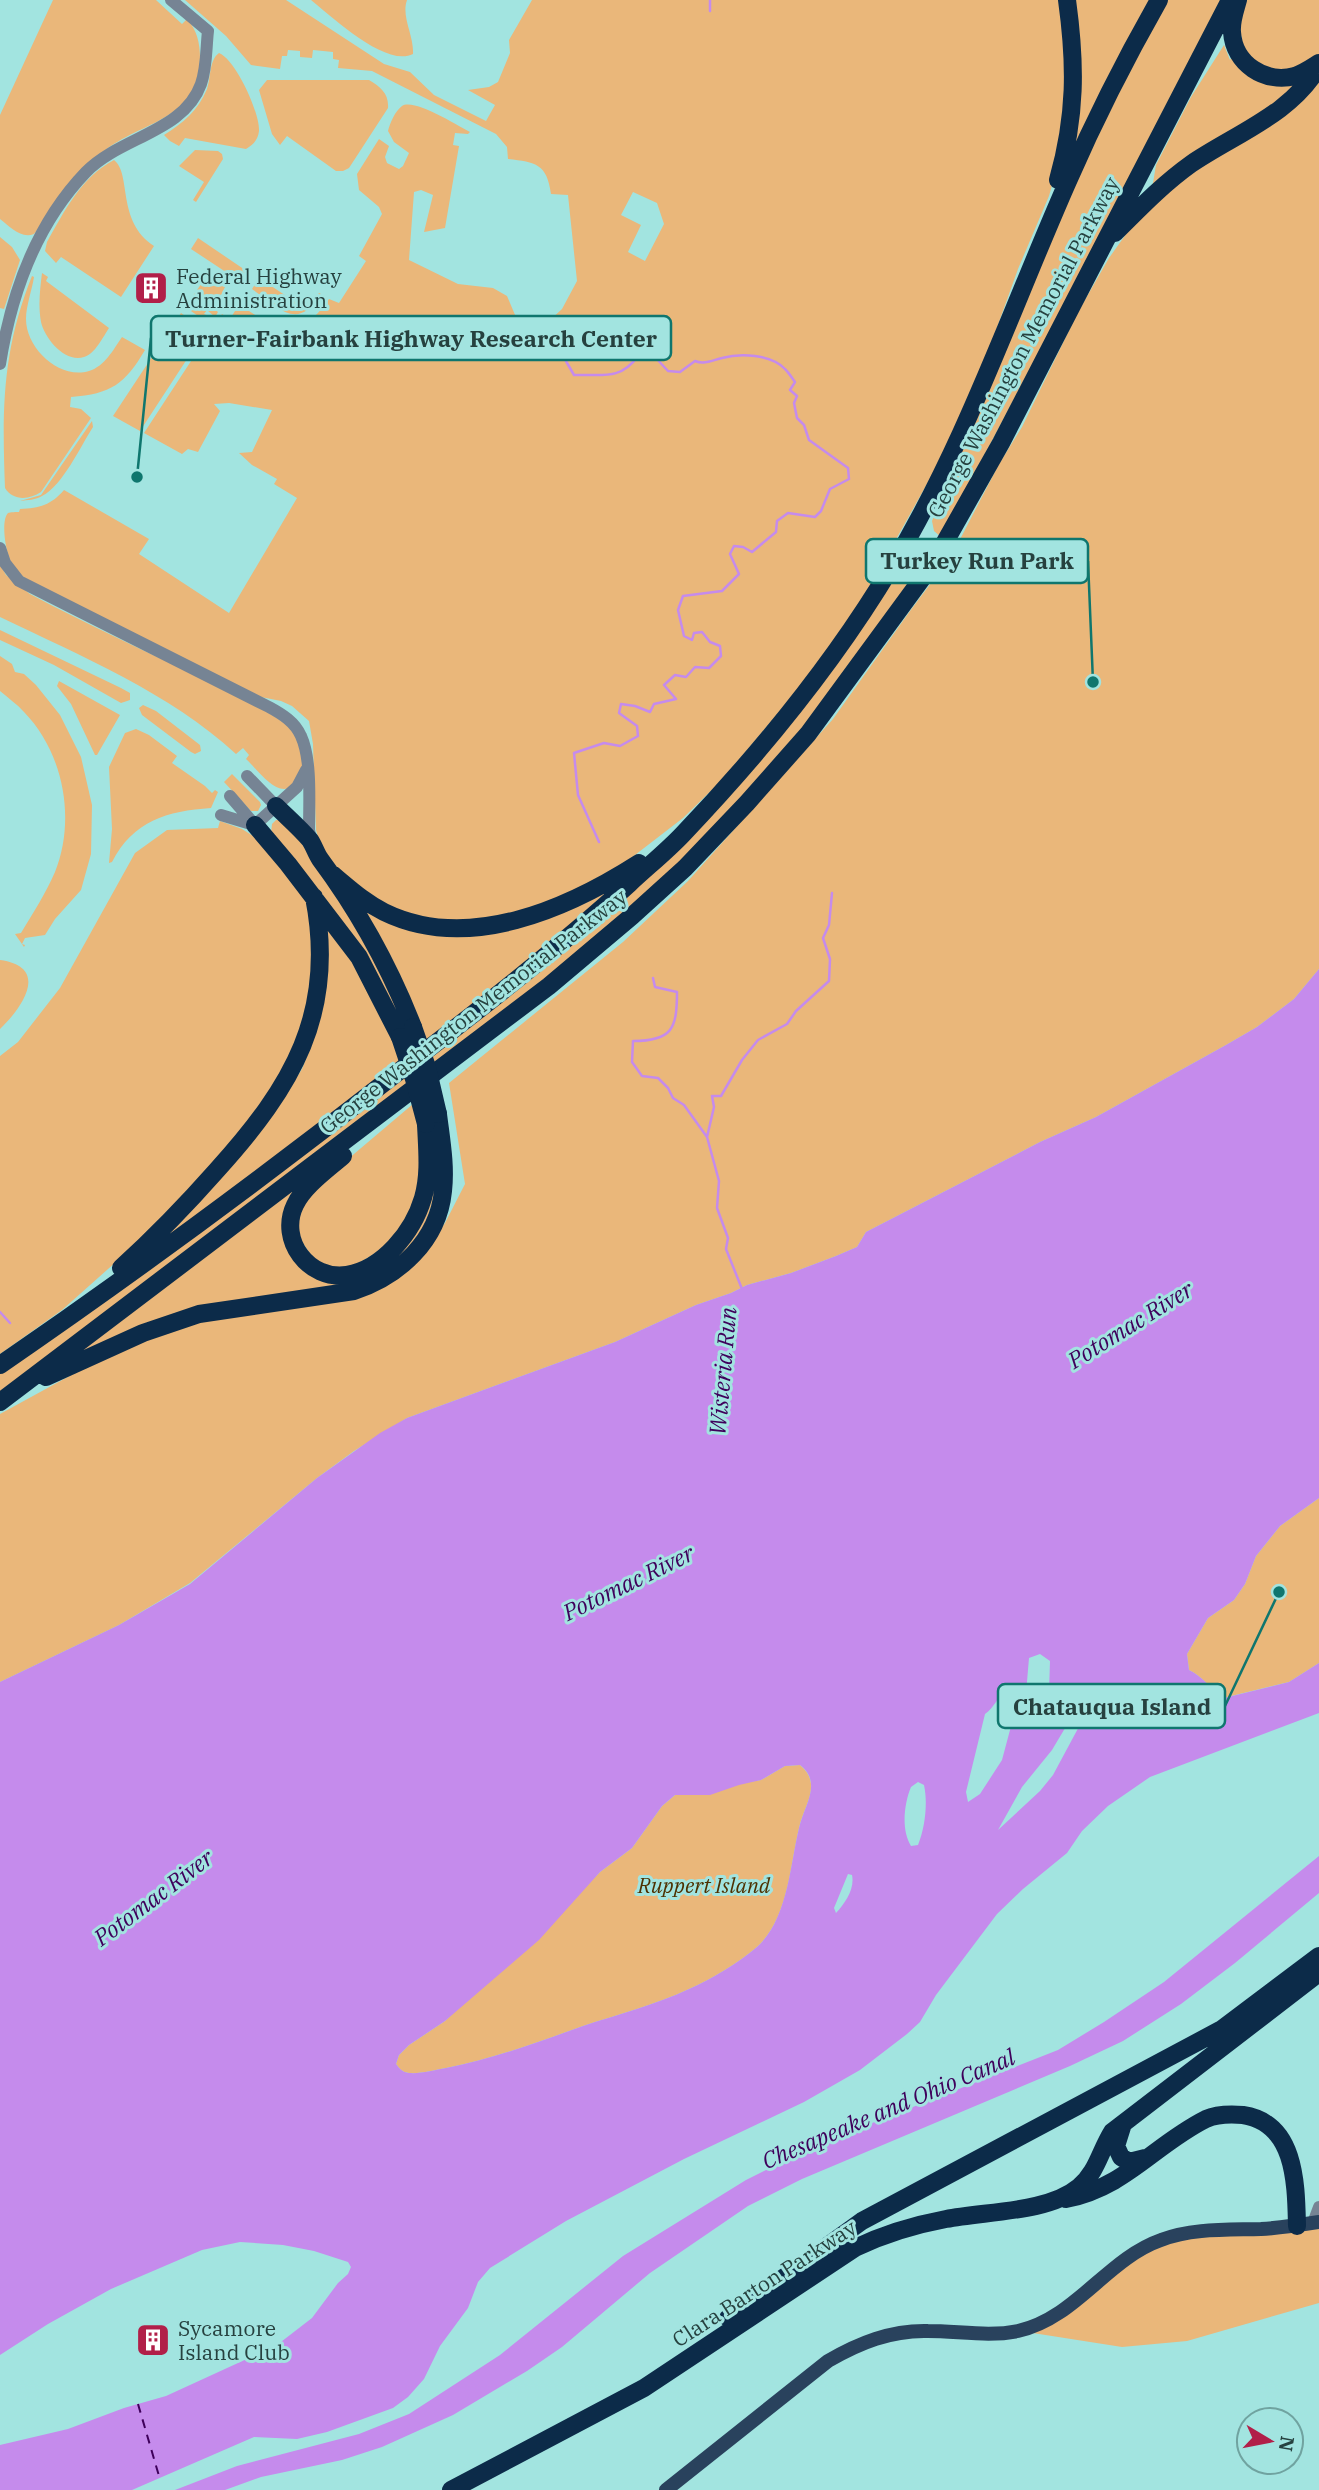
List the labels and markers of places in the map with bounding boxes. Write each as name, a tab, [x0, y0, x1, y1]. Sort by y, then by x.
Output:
place label: Federal Highway Administration	[176, 262, 343, 314]
building icon: Federal Highway Administration	[132, 269, 170, 307]
callout: Turner-Fairbank Highway Research Center	[151, 316, 671, 360]
callout: Turkey Run Park	[866, 539, 1088, 583]
callout: Chatauqua Island	[998, 1684, 1225, 1728]
place label: Sycamore Island Club	[178, 2314, 290, 2366]
building icon: Sycamore Island Club	[134, 2321, 172, 2359]

